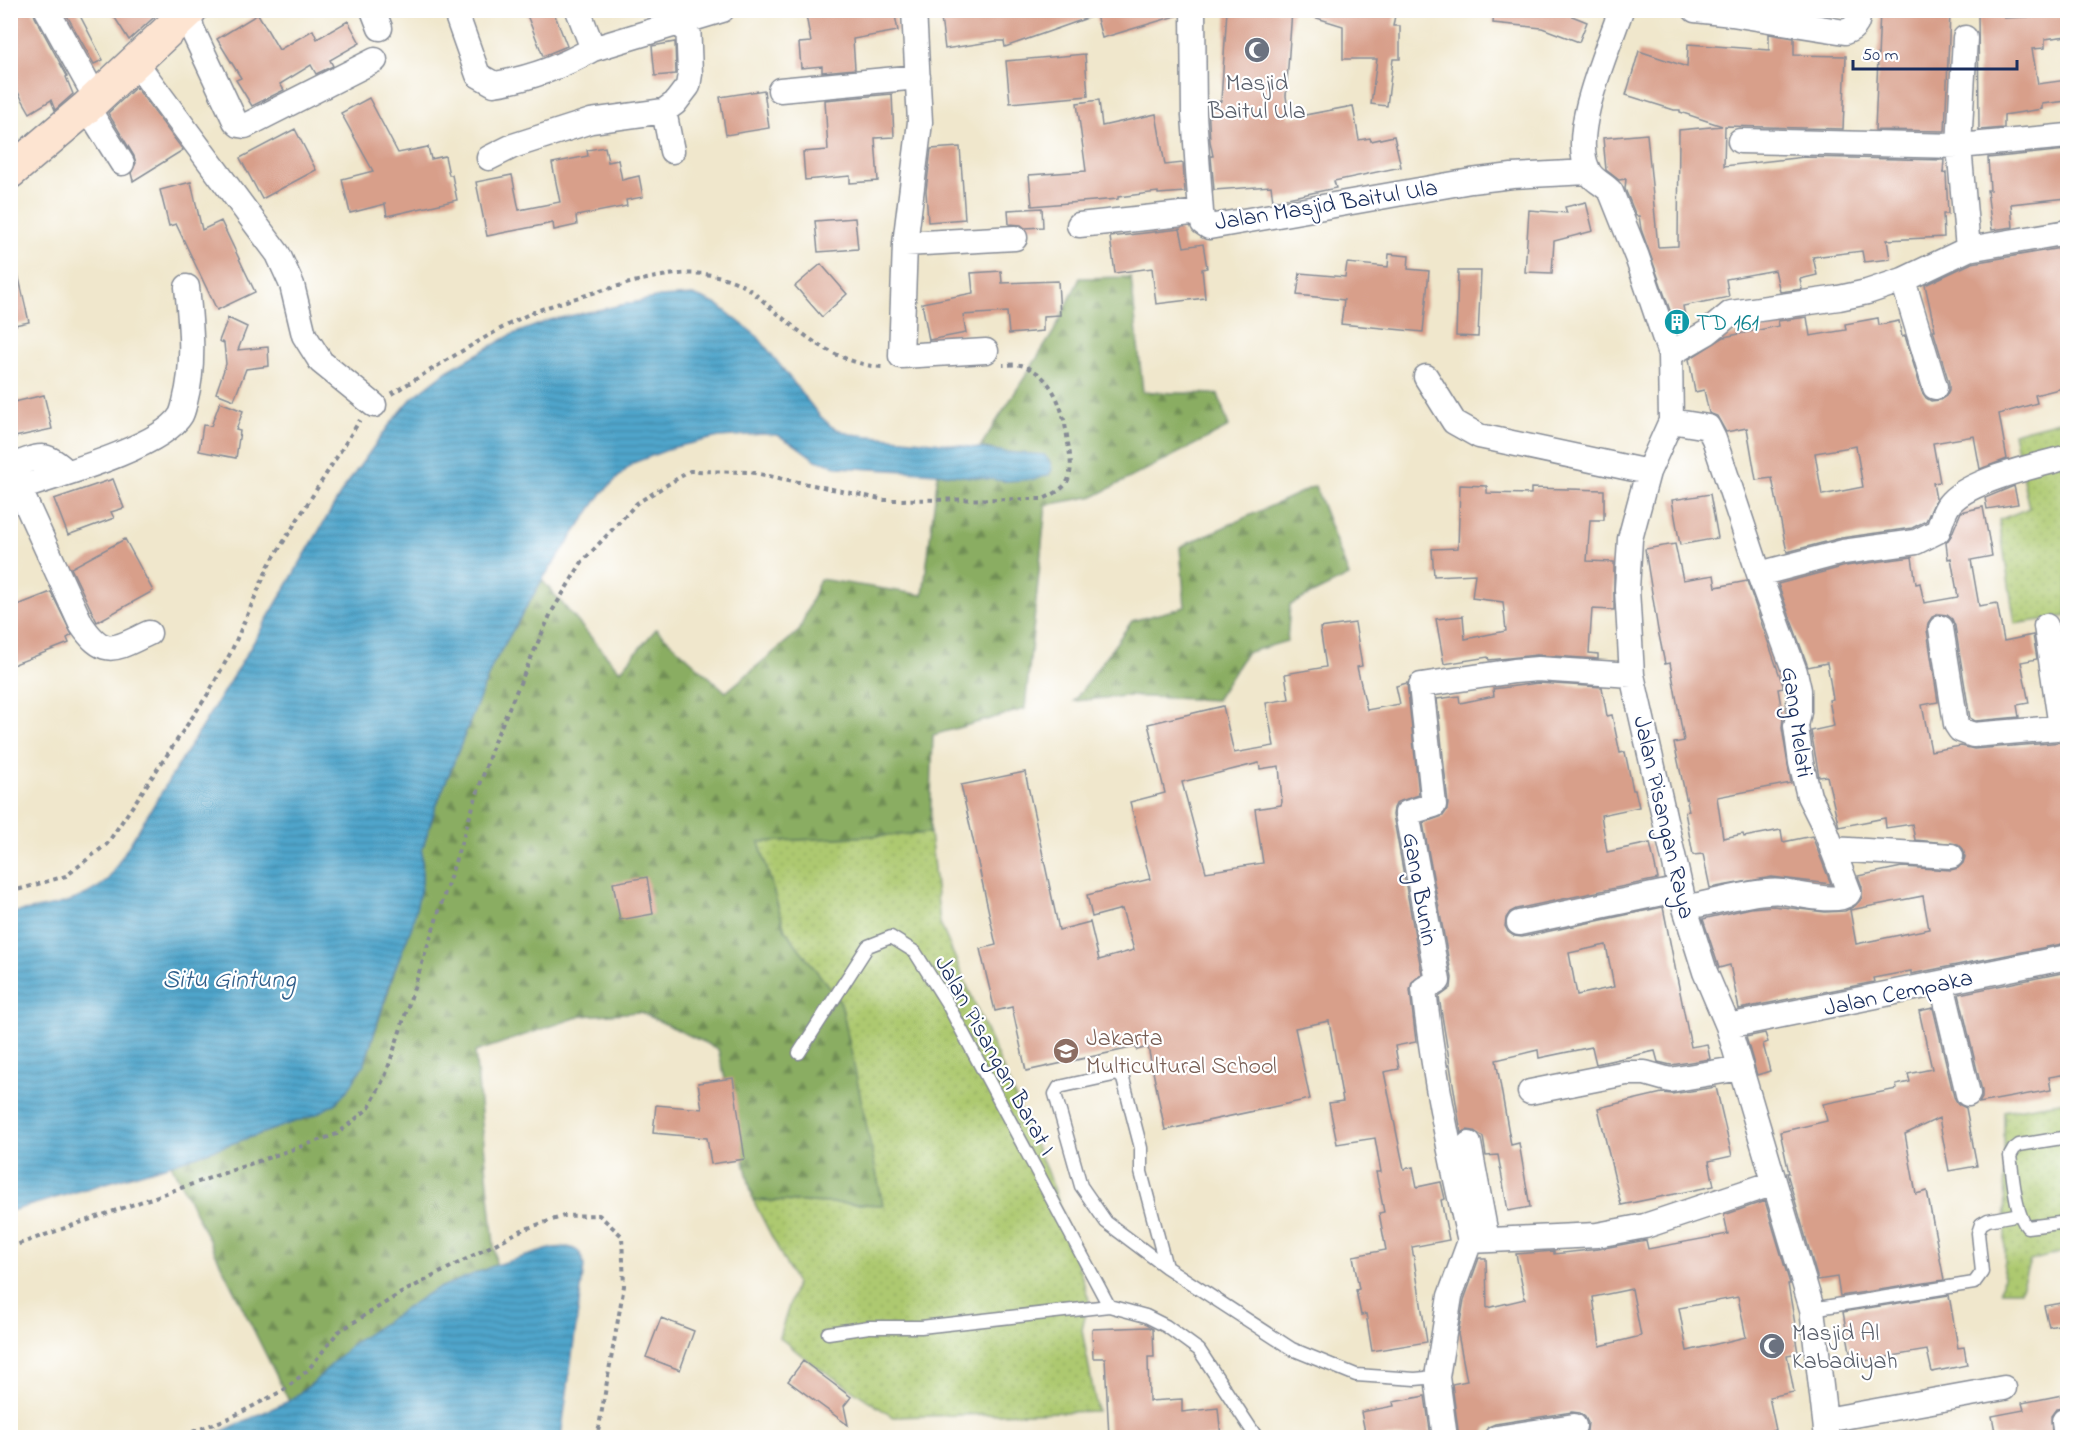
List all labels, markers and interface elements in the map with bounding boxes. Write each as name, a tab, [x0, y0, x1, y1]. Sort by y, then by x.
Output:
scale bar	[1853, 33, 2016, 71]
mosque icon: Masjid Baitul Ula	[1242, 35, 1272, 65]
text: 50 m	[1862, 43, 1899, 69]
place label: Masjid Baitul Ula	[1207, 67, 1306, 130]
street label: Jalan Masjid Baitul Ula	[1212, 172, 1440, 241]
building icon: TD 161	[1662, 307, 1692, 337]
place label: TD 161	[1696, 307, 1760, 342]
street label: Gang Melati	[1770, 665, 1821, 780]
street label: Jalan Pisangan Raya	[1621, 713, 1703, 923]
street label: Gang Bunin	[1391, 830, 1446, 949]
street label: Jalan Pisangan Barat I	[924, 950, 1063, 1163]
water label: Situ Gintung	[162, 962, 297, 1000]
street label: Jalan Cempaka	[1821, 962, 1976, 1027]
place label: Jakarta Multicultural School	[1086, 1022, 1277, 1085]
school or university icon: Jakarta Multicultural School	[1051, 1036, 1081, 1066]
place label: Masjid Al Kabadiyah	[1792, 1317, 1898, 1381]
mosque icon: Masjid Al Kabadiyah	[1757, 1331, 1787, 1361]

